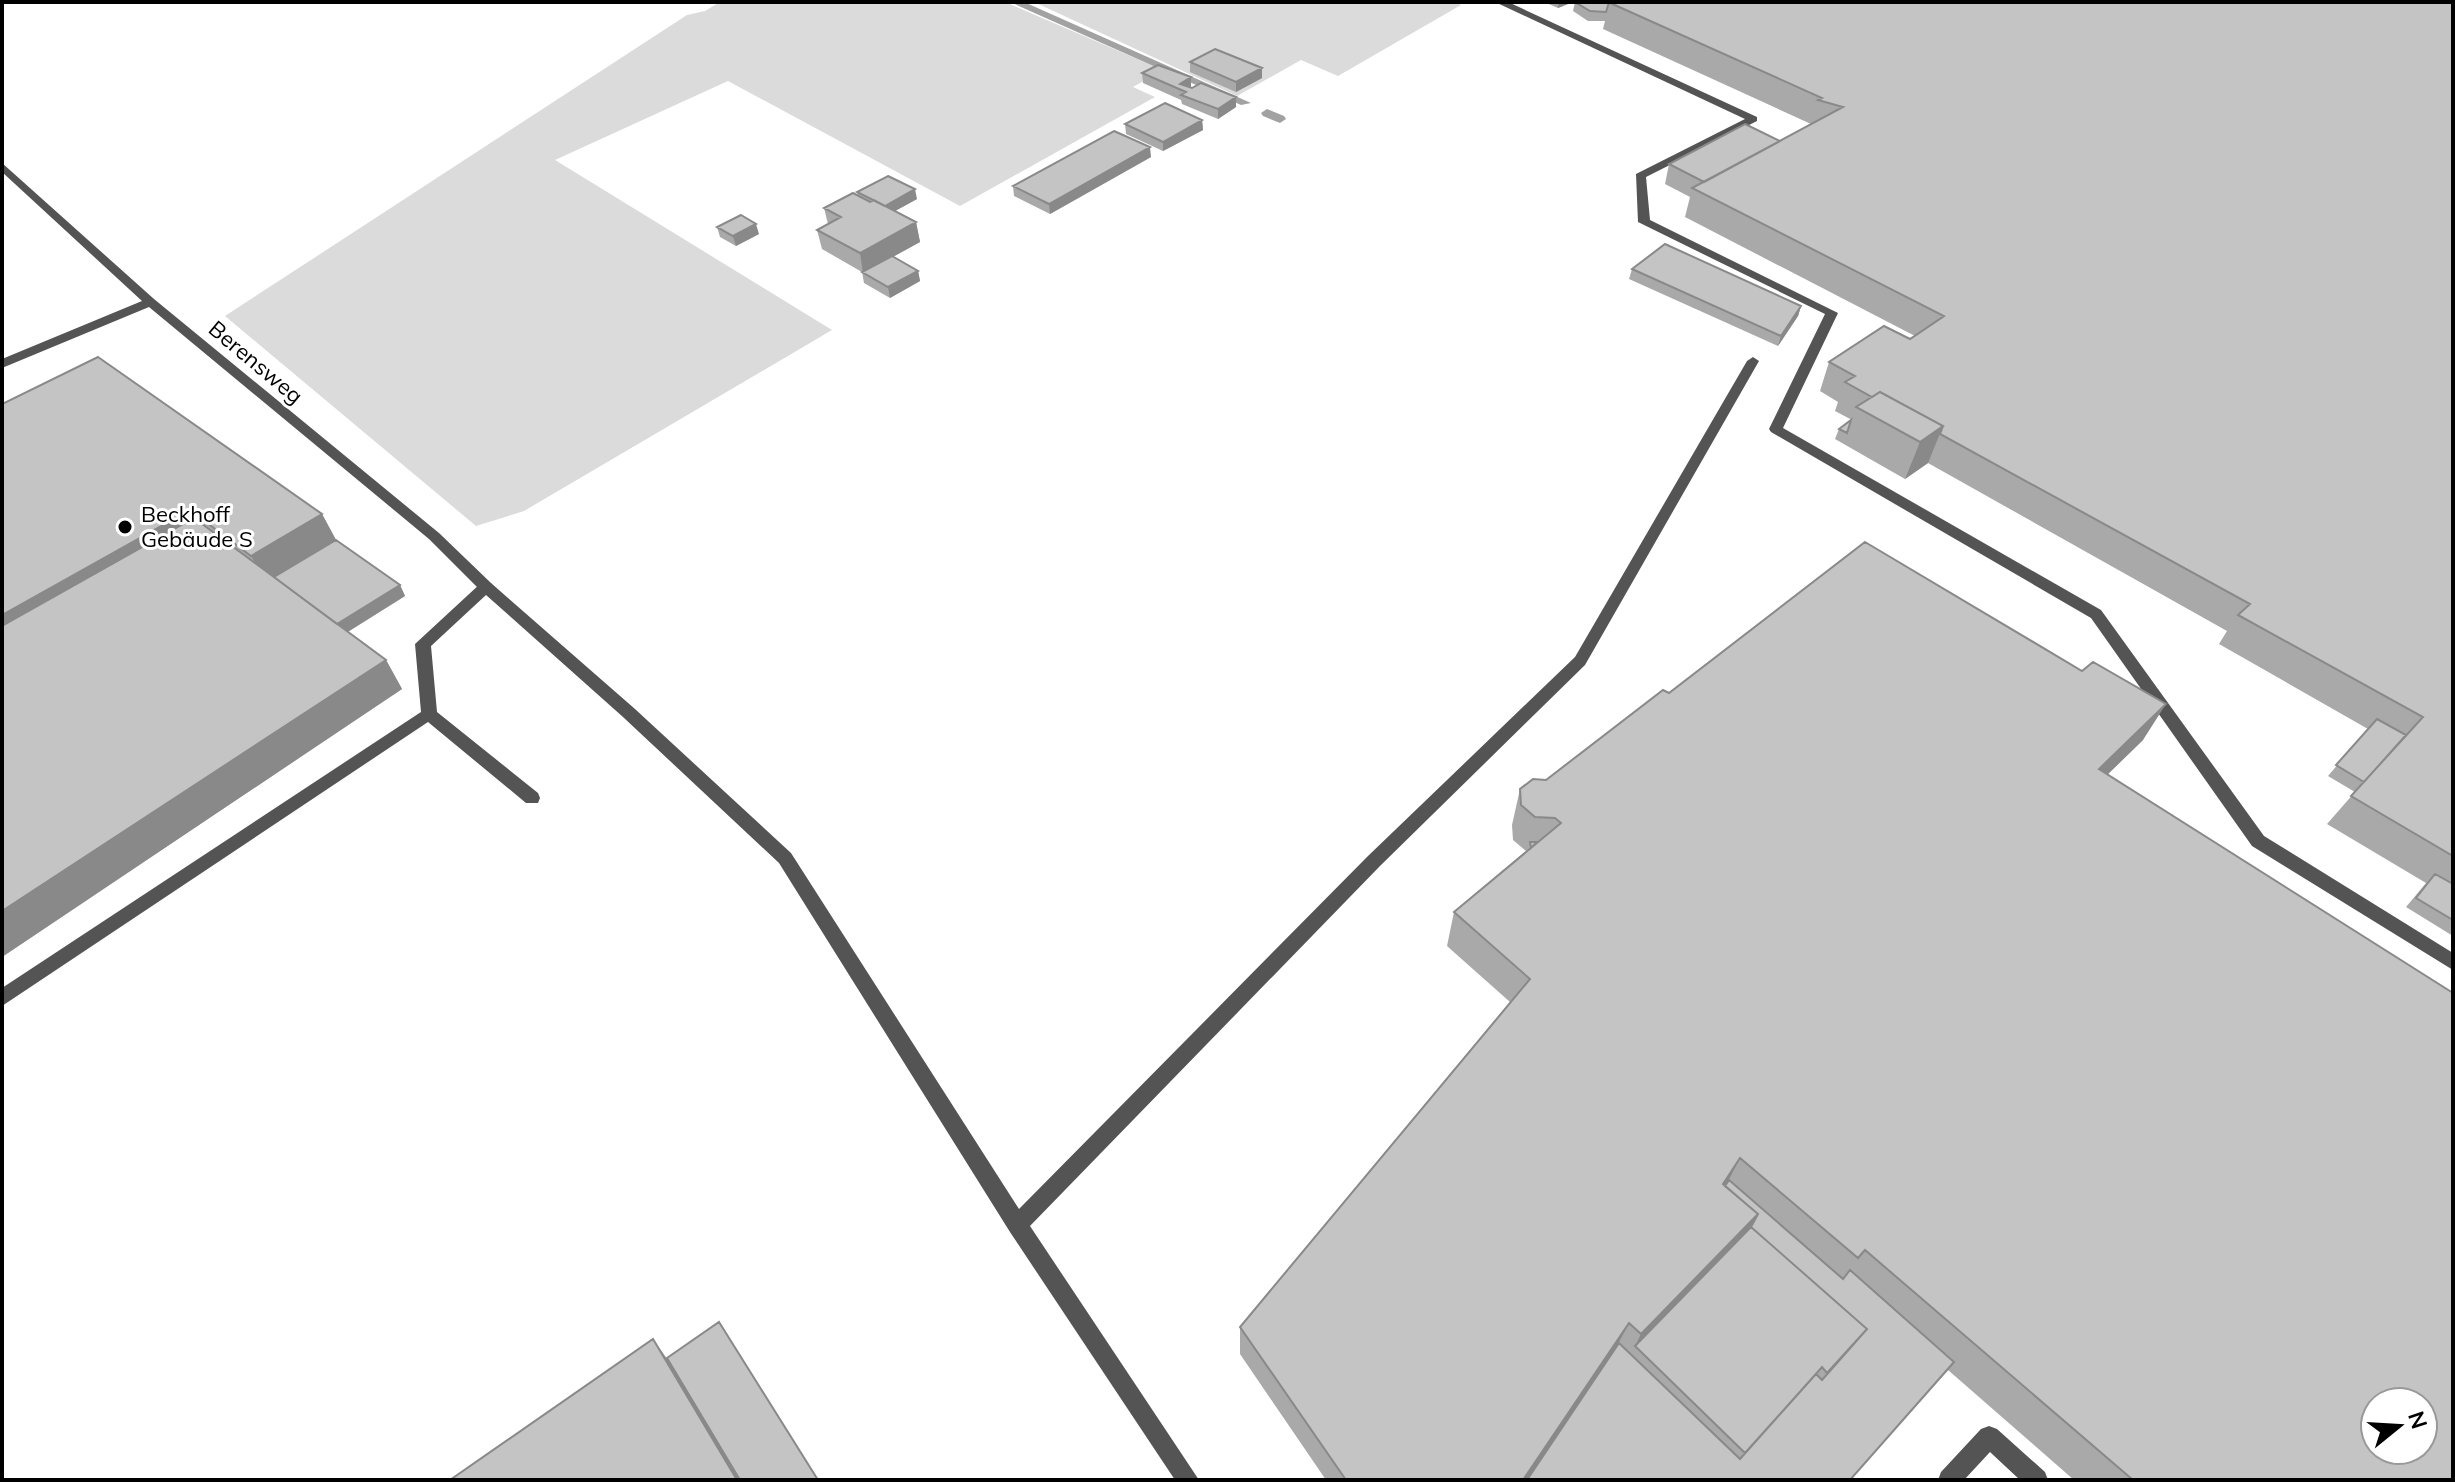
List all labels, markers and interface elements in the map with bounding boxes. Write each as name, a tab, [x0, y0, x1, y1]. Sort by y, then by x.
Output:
street label: Berensweg	[203, 314, 309, 410]
place label: Beckhoff Gebäude S	[141, 500, 253, 553]
marker: Beckhoff Gebäude S	[116, 518, 134, 536]
north arrow	[2359, 1386, 2439, 1466]
text: N	[2402, 1408, 2434, 1432]

